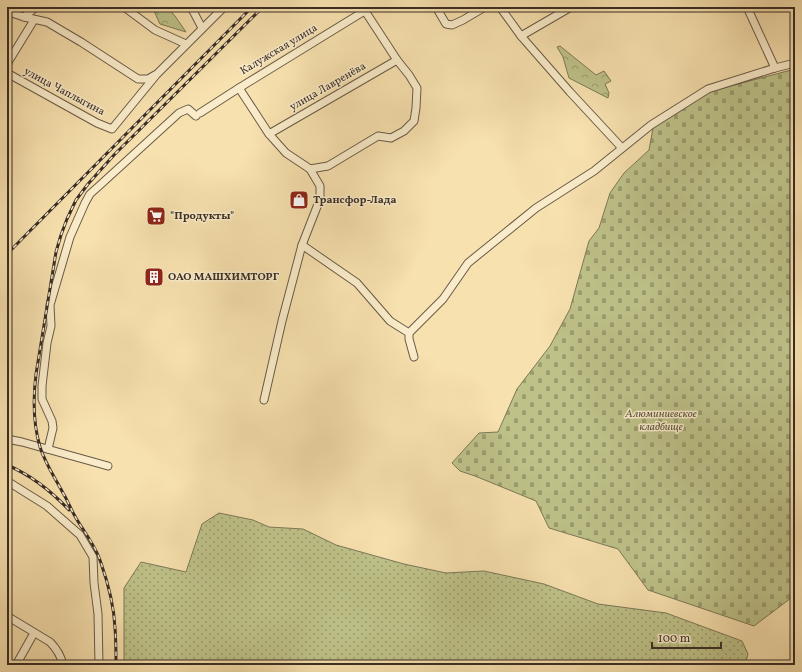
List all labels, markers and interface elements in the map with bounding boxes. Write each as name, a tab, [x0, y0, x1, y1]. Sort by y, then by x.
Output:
street label: Калужская улица	[237, 21, 321, 79]
street label: улица Лавренёва	[287, 59, 369, 115]
street label: улица Чаплыгина	[21, 64, 108, 120]
shop icon: Трансфор-Лада	[288, 189, 310, 211]
place label: Трансфор-Лада	[313, 193, 397, 208]
supermarket icon: "Продукты"	[145, 205, 167, 227]
place label: "Продукты"	[170, 209, 234, 224]
building icon: ОАО МАШХИМТОРГ	[143, 266, 165, 288]
place label: ОАО МАШХИМТОРГ	[168, 270, 280, 285]
park label: Алюминиевское кладбище	[624, 407, 697, 435]
scale bar	[652, 624, 721, 650]
text: 100 m	[658, 631, 691, 647]

